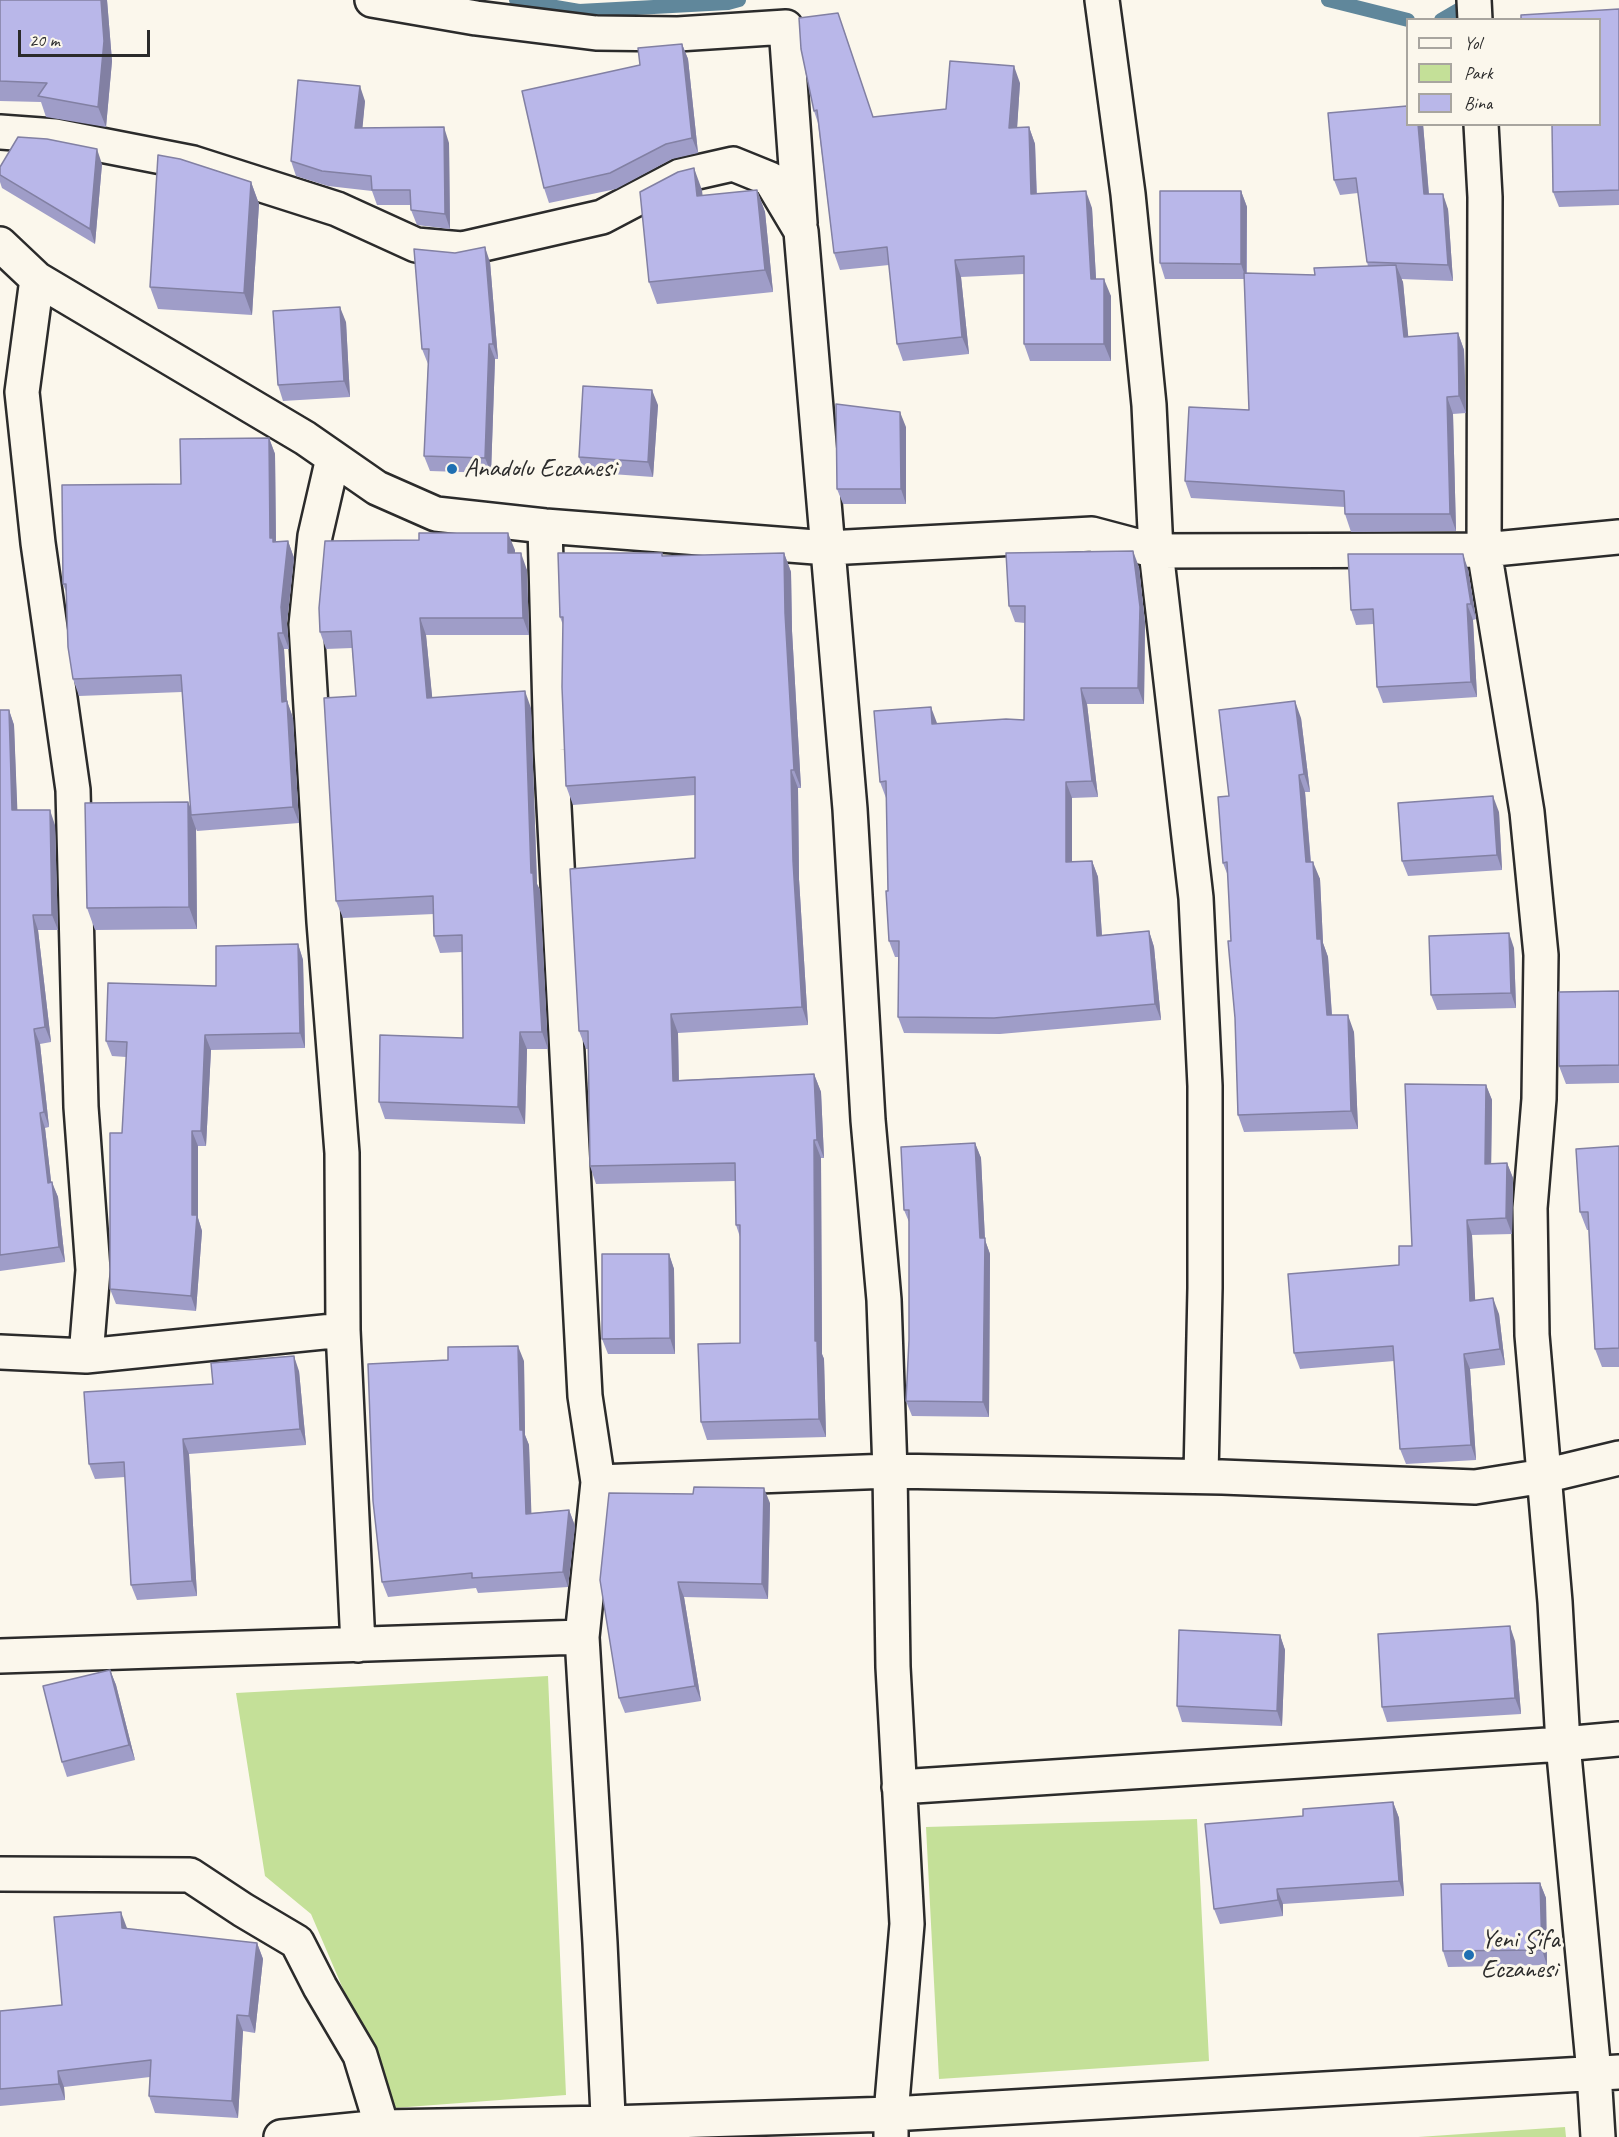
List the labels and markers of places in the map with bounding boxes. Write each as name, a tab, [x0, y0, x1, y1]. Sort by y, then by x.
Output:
place label: Anadolu Eczanesi	[464, 453, 616, 485]
marker: Anadolu Eczanesi	[445, 462, 459, 476]
place label: Yeni Şifa Eczanesi	[1481, 1924, 1560, 1985]
marker: Yeni Şifa Eczanesi	[1462, 1948, 1476, 1962]

